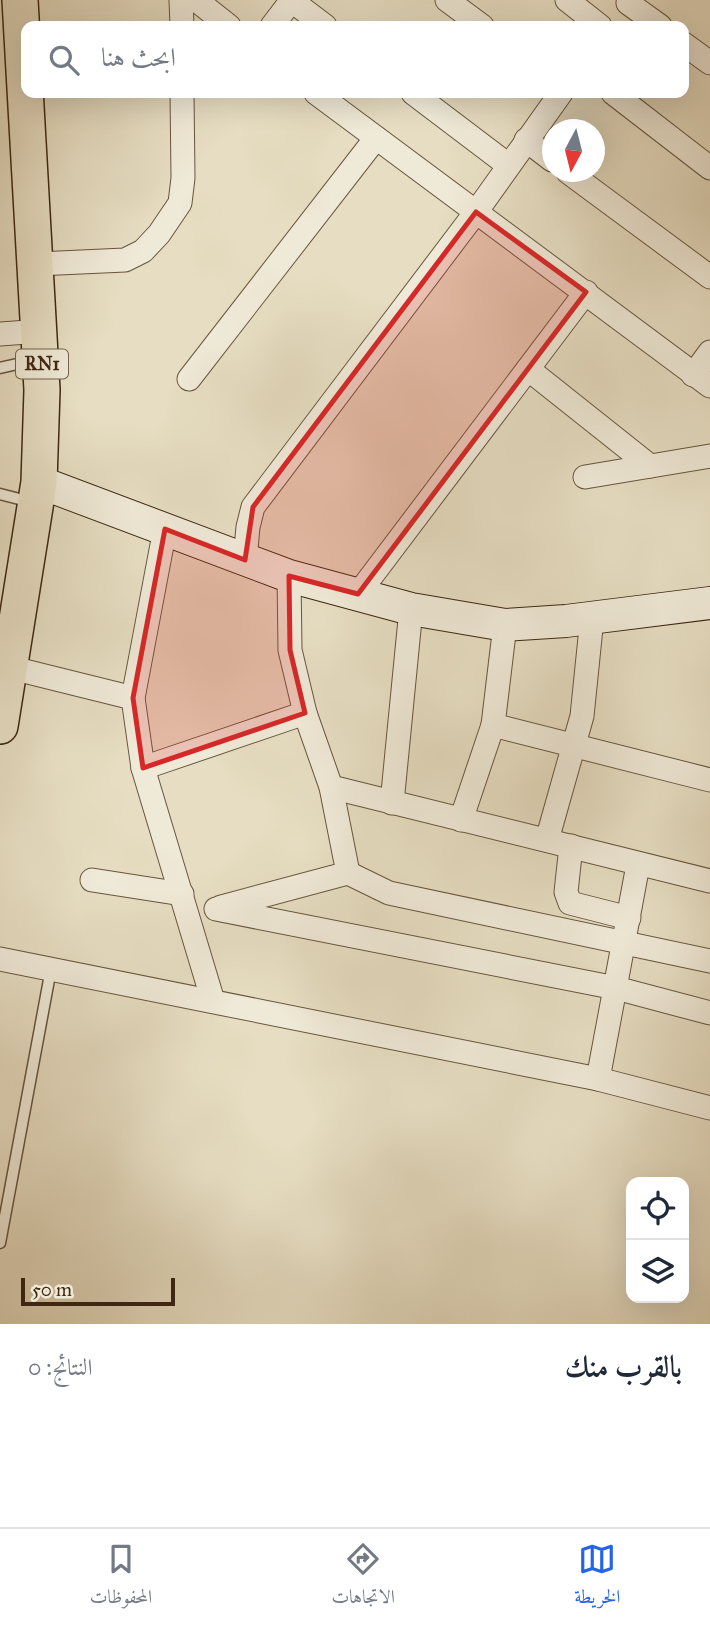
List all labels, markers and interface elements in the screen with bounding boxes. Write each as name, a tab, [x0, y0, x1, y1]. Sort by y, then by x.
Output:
search box	[21, 21, 689, 98]
icon: search	[45, 41, 83, 79]
text: ابحث هنا	[101, 41, 176, 73]
north arrow	[542, 119, 605, 182]
road number: RN1	[16, 350, 68, 378]
map controls	[626, 1177, 689, 1303]
button: locate	[626, 1177, 689, 1240]
button: layers	[626, 1240, 689, 1303]
scale bar	[21, 1275, 175, 1307]
text: 50 m	[32, 1278, 72, 1301]
text: بالقرب منك	[565, 1349, 682, 1385]
text: النتائج: 0	[28, 1353, 93, 1381]
tab: المحفوظات	[90, 1540, 152, 1615]
tab: الاتجاهات	[331, 1540, 395, 1615]
tab: الخريطة	[574, 1540, 620, 1615]

